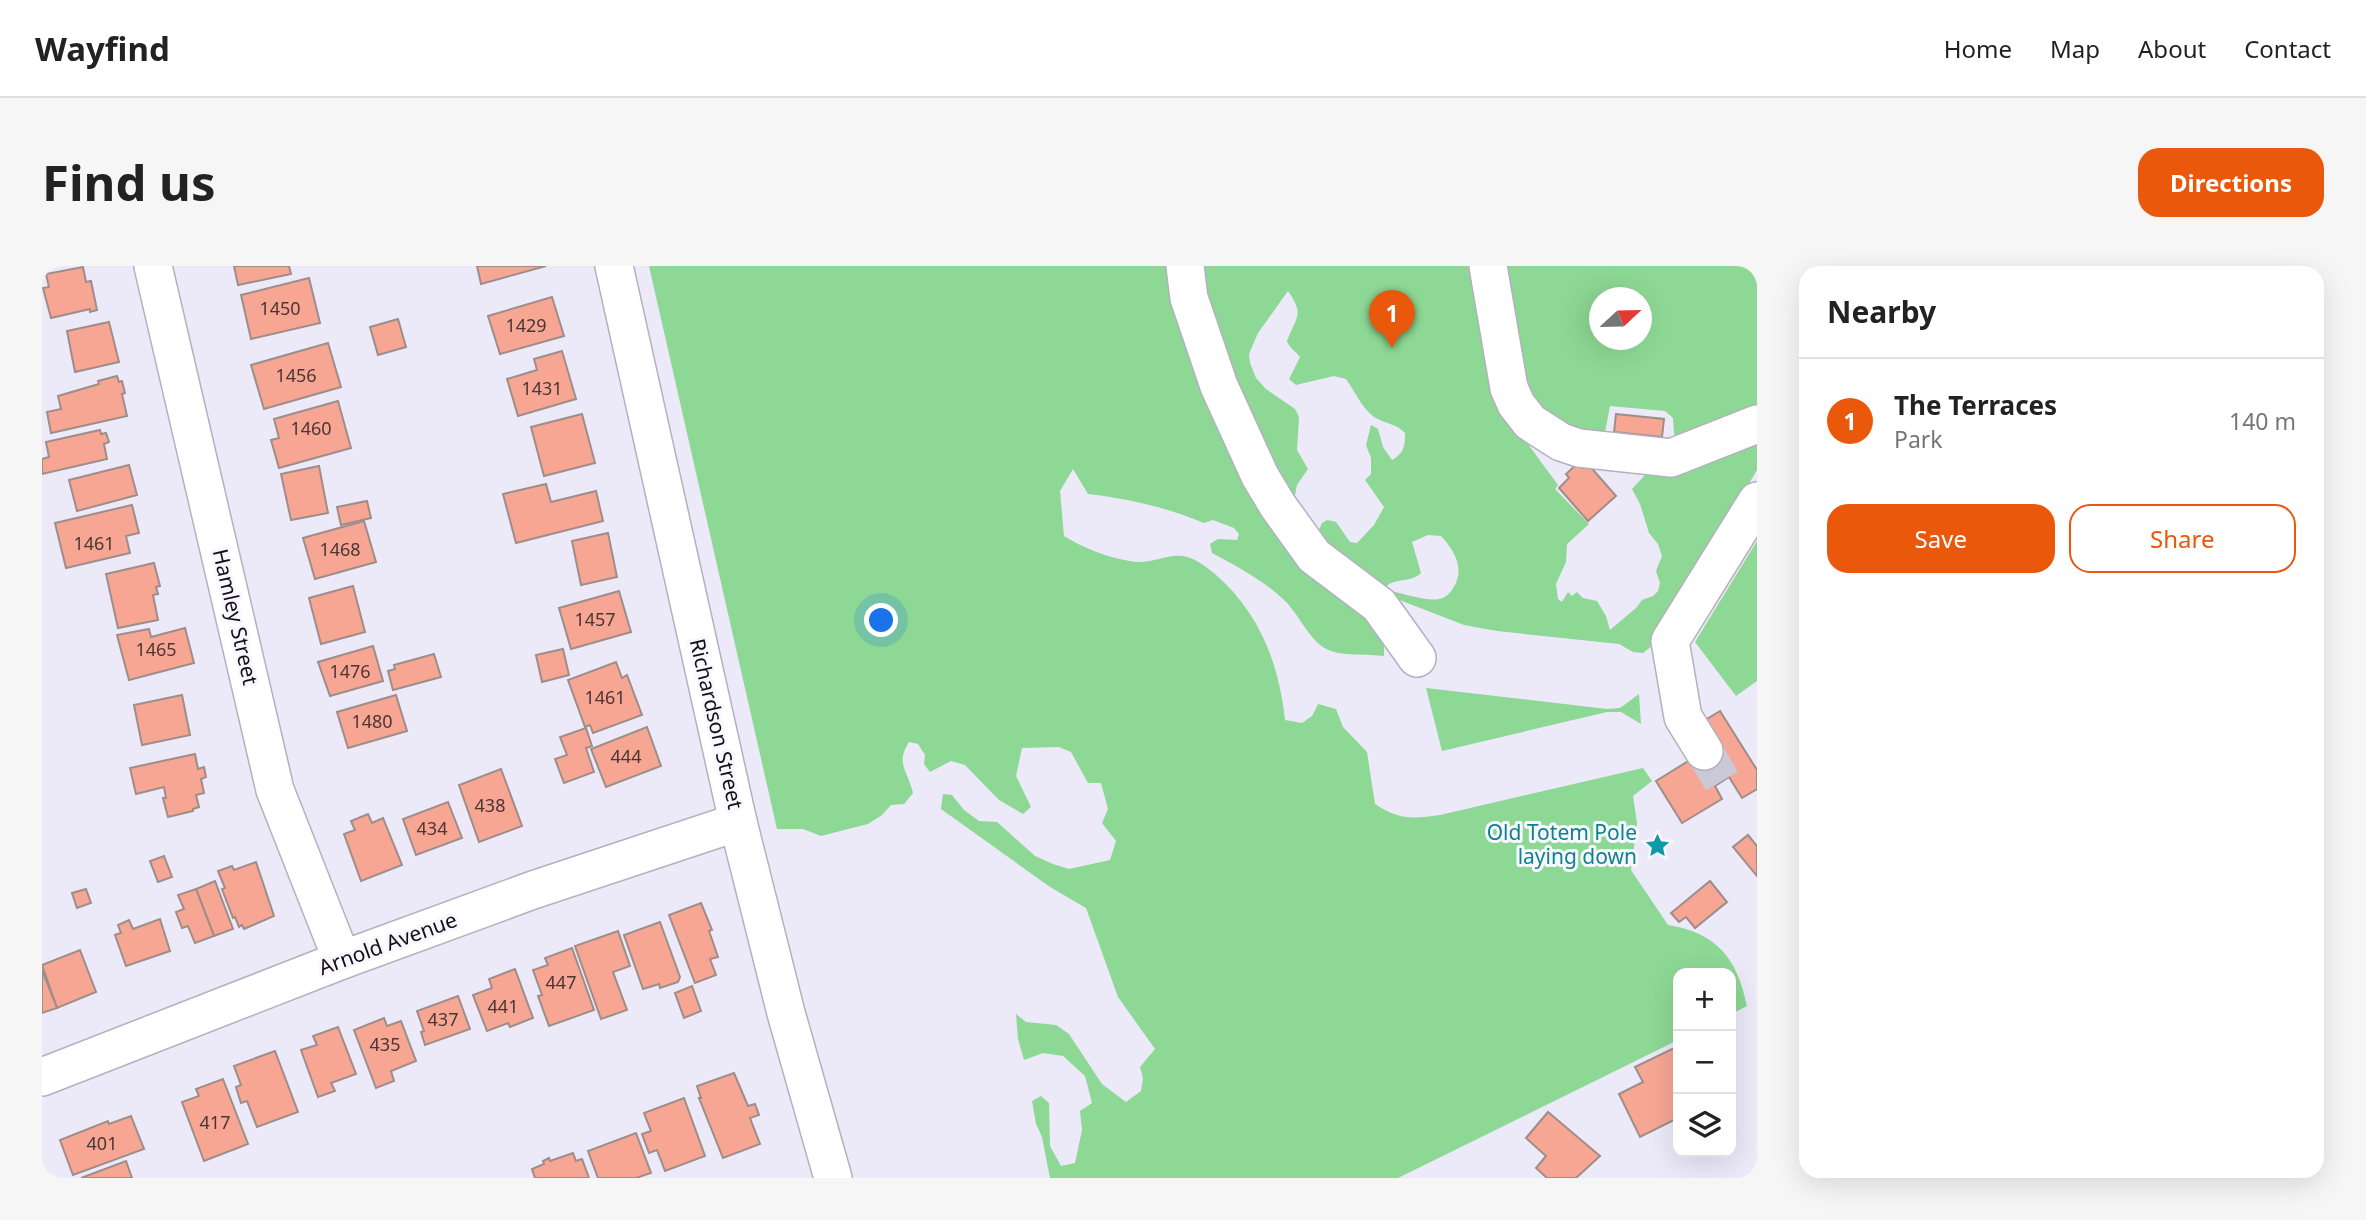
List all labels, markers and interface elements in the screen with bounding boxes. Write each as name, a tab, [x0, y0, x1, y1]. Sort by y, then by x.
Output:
text: Wayfind	[35, 26, 170, 71]
text: Home	[1944, 32, 2012, 65]
text: Map	[2050, 32, 2100, 65]
text: About	[2138, 32, 2206, 65]
text: Contact	[2244, 32, 2331, 65]
button: Directions	[2138, 148, 2324, 217]
text: Find us	[42, 149, 216, 215]
north arrow	[1589, 287, 1652, 350]
pin: 1	[1369, 290, 1415, 348]
text: Nearby	[1827, 291, 1936, 332]
house number: 1450	[259, 296, 301, 320]
house number: 1429	[505, 313, 547, 337]
house number: 1456	[275, 363, 317, 387]
house number: 1431	[521, 376, 563, 400]
text: The Terraces	[1894, 387, 2057, 423]
text: 1	[1843, 405, 1857, 437]
text: 140 m	[2229, 405, 2296, 437]
house number: 1460	[290, 416, 332, 440]
text: Park	[1894, 423, 1943, 455]
button: Save	[1827, 504, 2055, 573]
button: Share	[2069, 504, 2296, 573]
house number: 1461	[73, 531, 115, 555]
house number: 1468	[319, 537, 361, 561]
street label: Hamley Street	[207, 546, 265, 688]
your location	[864, 603, 898, 637]
house number: 1457	[574, 607, 616, 631]
street label: Richardson Street	[684, 636, 750, 812]
house number: 1465	[135, 637, 177, 661]
house number: 1476	[329, 659, 371, 683]
house number: 1461	[584, 685, 626, 709]
house number: 1480	[351, 709, 393, 733]
house number: 444	[611, 744, 641, 768]
house number: 438	[475, 793, 505, 817]
house number: 434	[417, 816, 447, 840]
place label: Old Totem Pole laying down	[1487, 818, 1637, 870]
place icon: Old Totem Pole laying down	[1643, 831, 1671, 859]
street label: Arnold Avenue	[315, 905, 461, 981]
map controls	[1673, 968, 1736, 1157]
button: +	[1673, 968, 1736, 1031]
house number: 447	[546, 970, 576, 994]
house number: 441	[488, 994, 518, 1018]
house number: 437	[428, 1007, 458, 1031]
button: −	[1673, 1031, 1736, 1094]
house number: 435	[370, 1032, 400, 1056]
button: layers	[1673, 1094, 1736, 1157]
house number: 417	[200, 1110, 230, 1134]
house number: 401	[87, 1131, 117, 1155]

